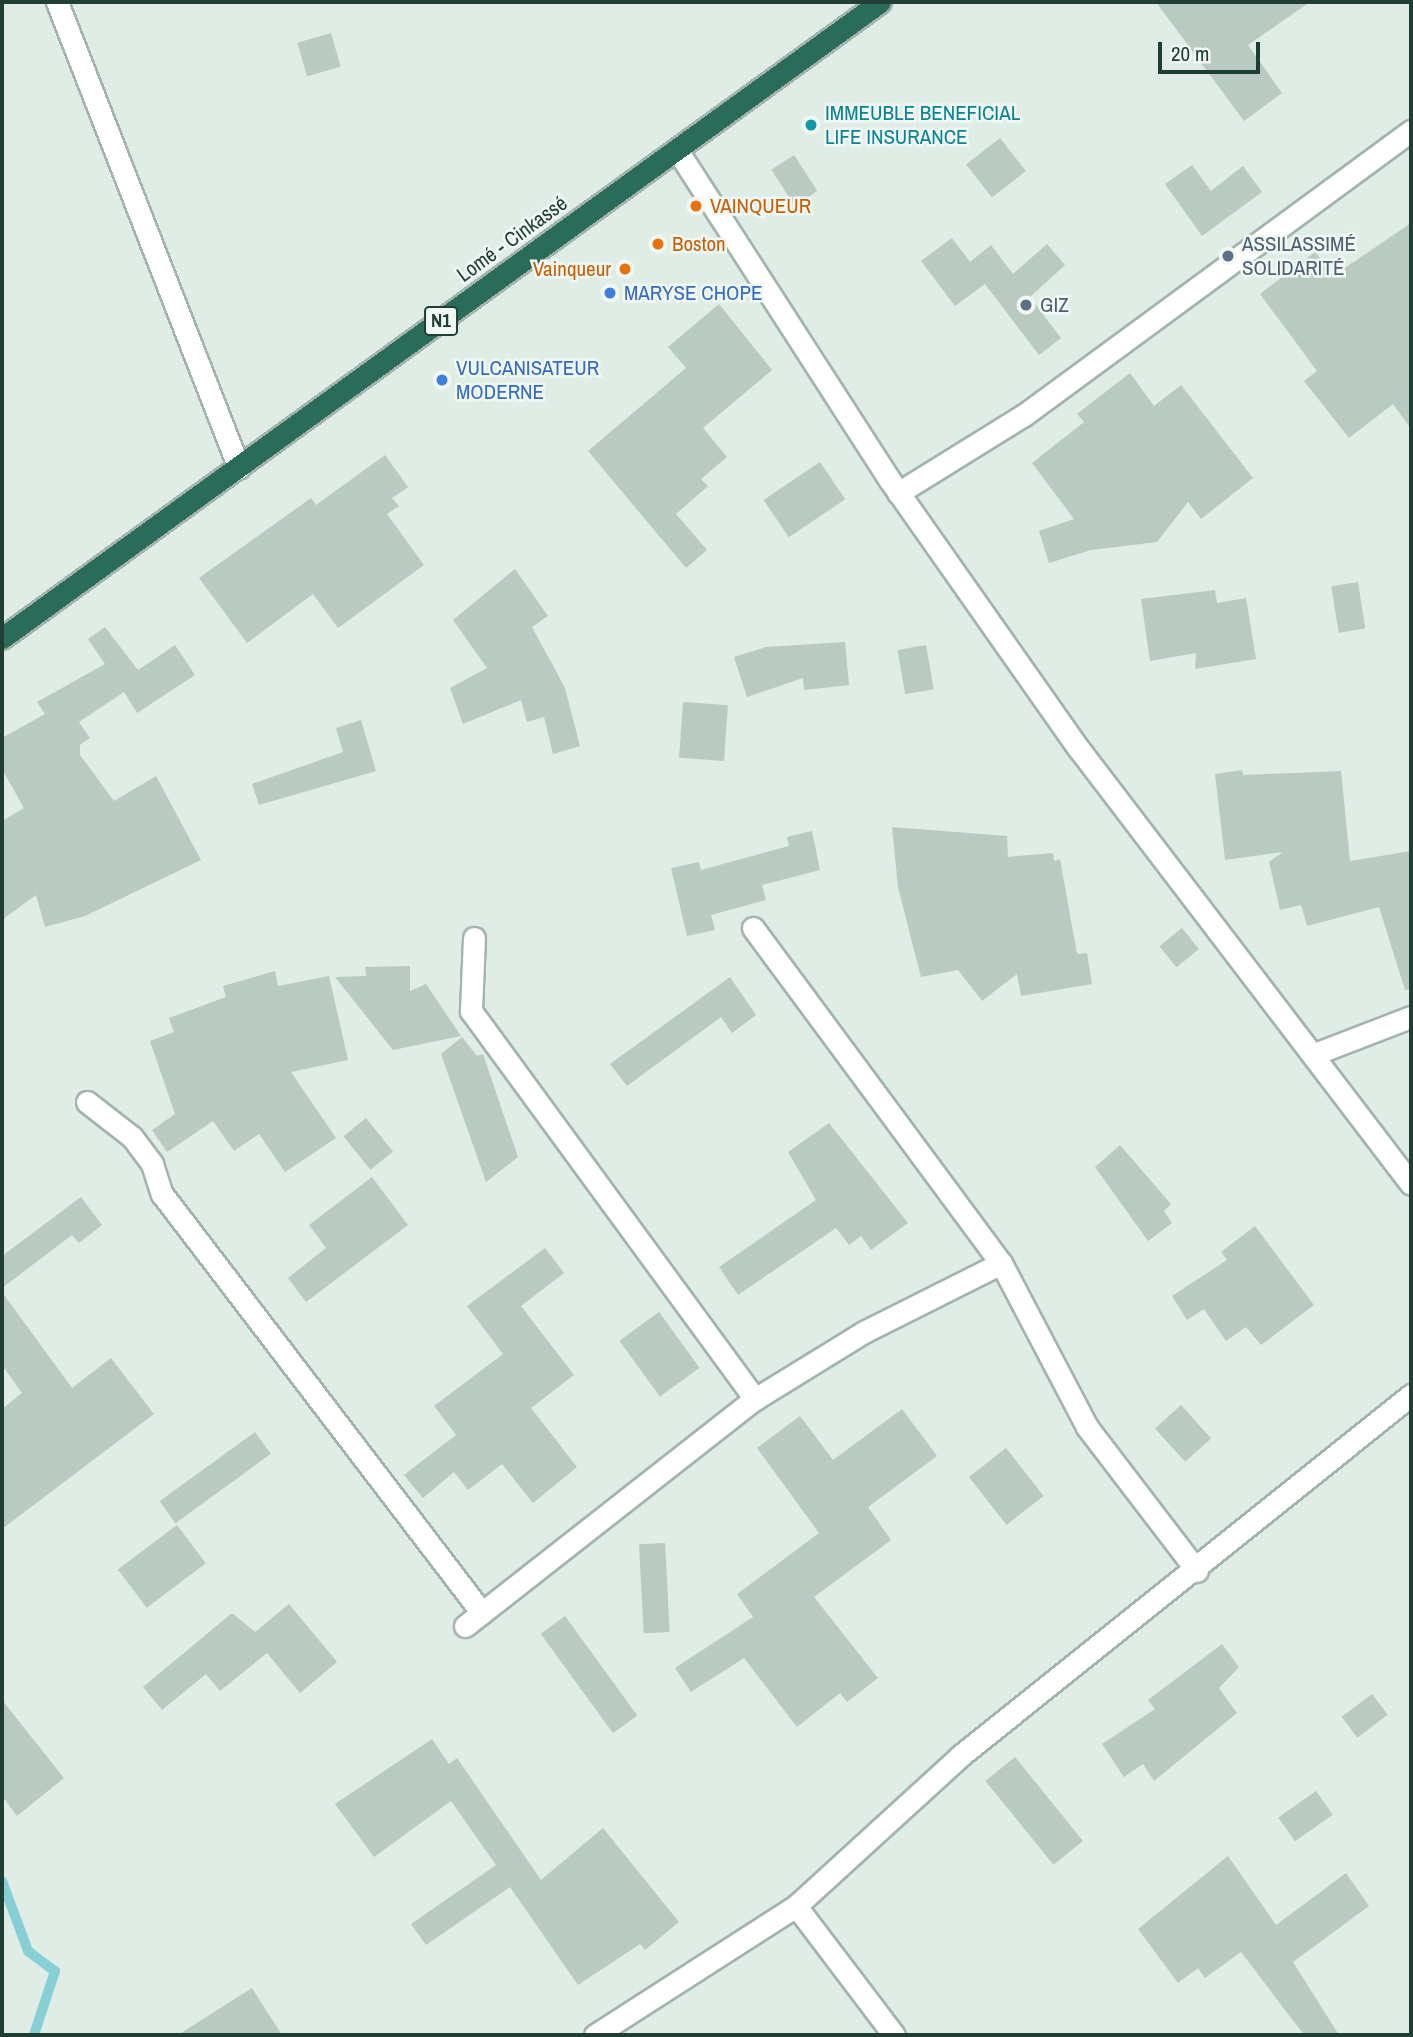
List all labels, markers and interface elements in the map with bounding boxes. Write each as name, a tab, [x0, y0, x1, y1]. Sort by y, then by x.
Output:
scale bar	[1161, 28, 1262, 72]
text: 20 m	[1171, 39, 1209, 68]
place label: IMMEUBLE BENEFICIAL LIFE INSURANCE	[825, 100, 1020, 150]
marker: IMMEUBLE BENEFICIAL LIFE INSURANCE	[803, 117, 819, 133]
street label: Lomé - Cinkassé	[452, 191, 572, 287]
place label: VAINQUEUR	[710, 193, 811, 219]
marker: VAINQUEUR	[688, 198, 704, 214]
place label: Boston	[672, 231, 726, 257]
place label: ASSILASSIMÉ SOLIDARITÉ	[1242, 231, 1356, 281]
marker: Boston	[650, 236, 666, 252]
marker: ASSILASSIMÉ SOLIDARITÉ	[1220, 248, 1236, 264]
place label: Vainqueur	[533, 256, 611, 282]
marker: Vainqueur	[617, 261, 633, 277]
place label: MARYSE CHOPE	[624, 280, 762, 306]
marker: MARYSE CHOPE	[602, 285, 618, 301]
place label: GIZ	[1040, 292, 1069, 318]
marker: GIZ	[1018, 297, 1034, 313]
road number: N1	[424, 306, 458, 336]
place label: VULCANISATEUR MODERNE	[456, 355, 599, 405]
marker: VULCANISATEUR MODERNE	[434, 372, 450, 388]

